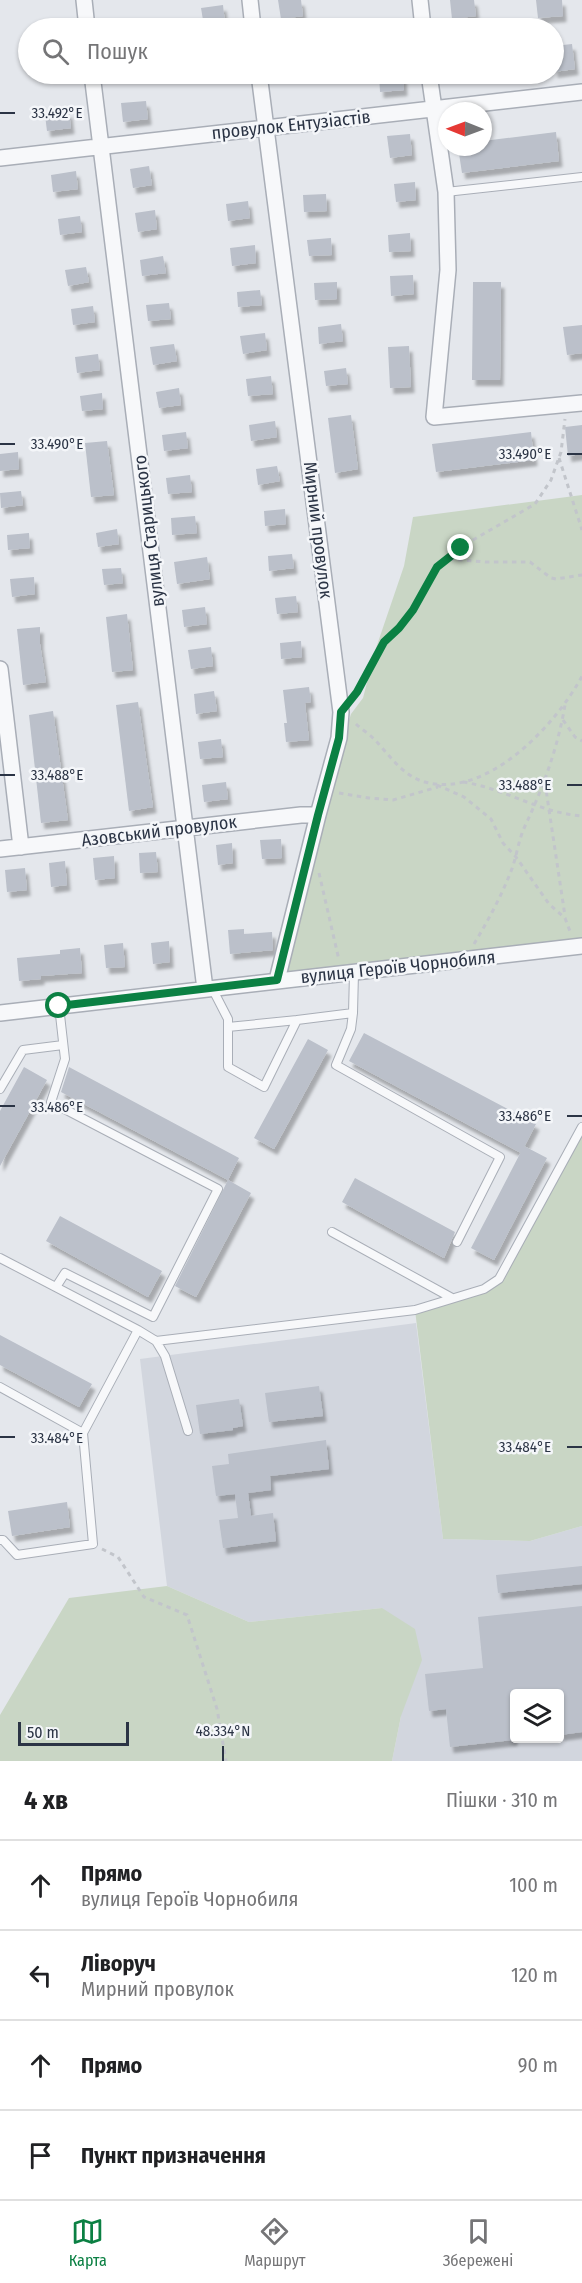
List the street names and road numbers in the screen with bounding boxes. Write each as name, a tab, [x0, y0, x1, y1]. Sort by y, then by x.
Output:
street label: провулок Ентузіастів	[210, 106, 372, 144]
street label: вулиця Старицького	[129, 454, 169, 608]
street label: Мирний провулок	[299, 460, 337, 600]
street label: Азовський провулок	[80, 810, 238, 851]
street label: вулиця Героїв Чорнобиля	[300, 946, 496, 988]

